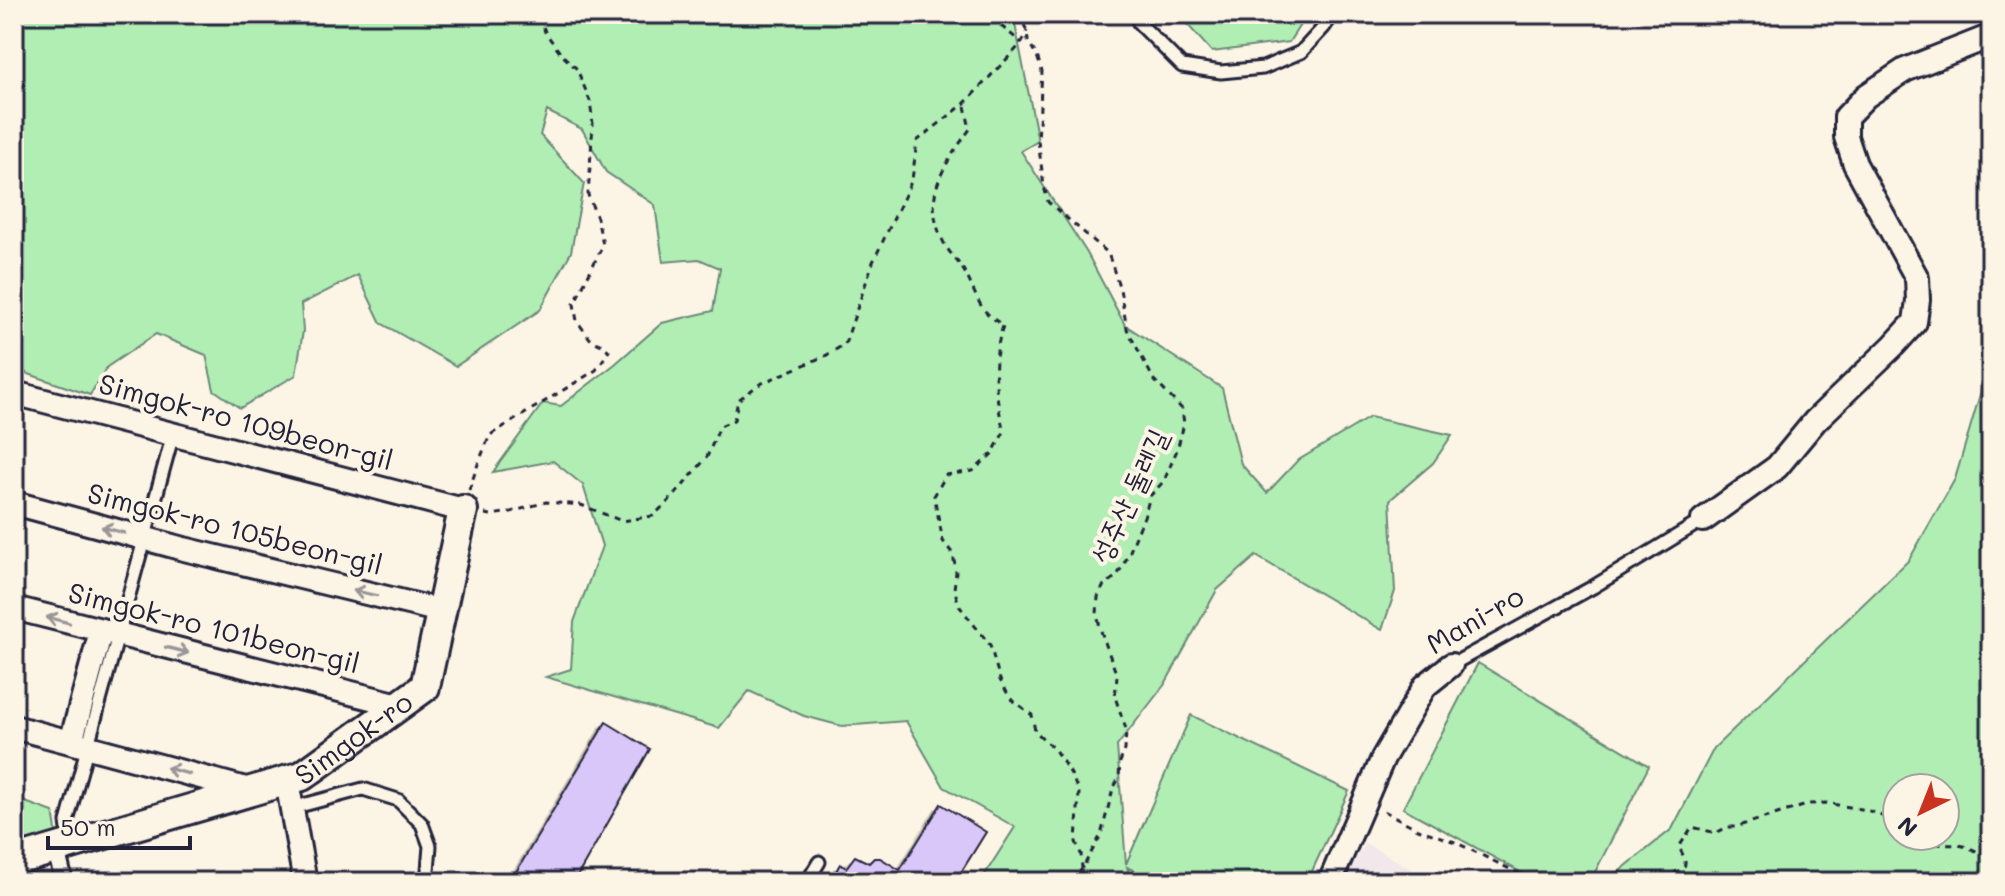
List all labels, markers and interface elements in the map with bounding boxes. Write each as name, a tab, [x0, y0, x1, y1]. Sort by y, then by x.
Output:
street label: Simgok-ro 109beon-gil	[95, 364, 397, 478]
street label: 성주산 둘레길	[1081, 423, 1175, 569]
street label: Simgok-ro 105beon-gil	[84, 474, 387, 582]
one-way arrow	[100, 522, 126, 537]
street label: Simgok-ro 101beon-gil	[65, 573, 364, 681]
street label: Mani-ro	[1419, 577, 1530, 661]
one-way arrow	[353, 584, 378, 599]
one-way arrow	[45, 611, 71, 626]
one-way arrow	[164, 643, 189, 658]
street label: Simgok-ro	[287, 683, 419, 793]
one-way arrow	[165, 762, 191, 777]
north arrow	[1881, 772, 1961, 852]
scale bar	[48, 800, 190, 850]
text: 50 m	[60, 811, 116, 842]
text: N	[1891, 811, 1923, 843]

